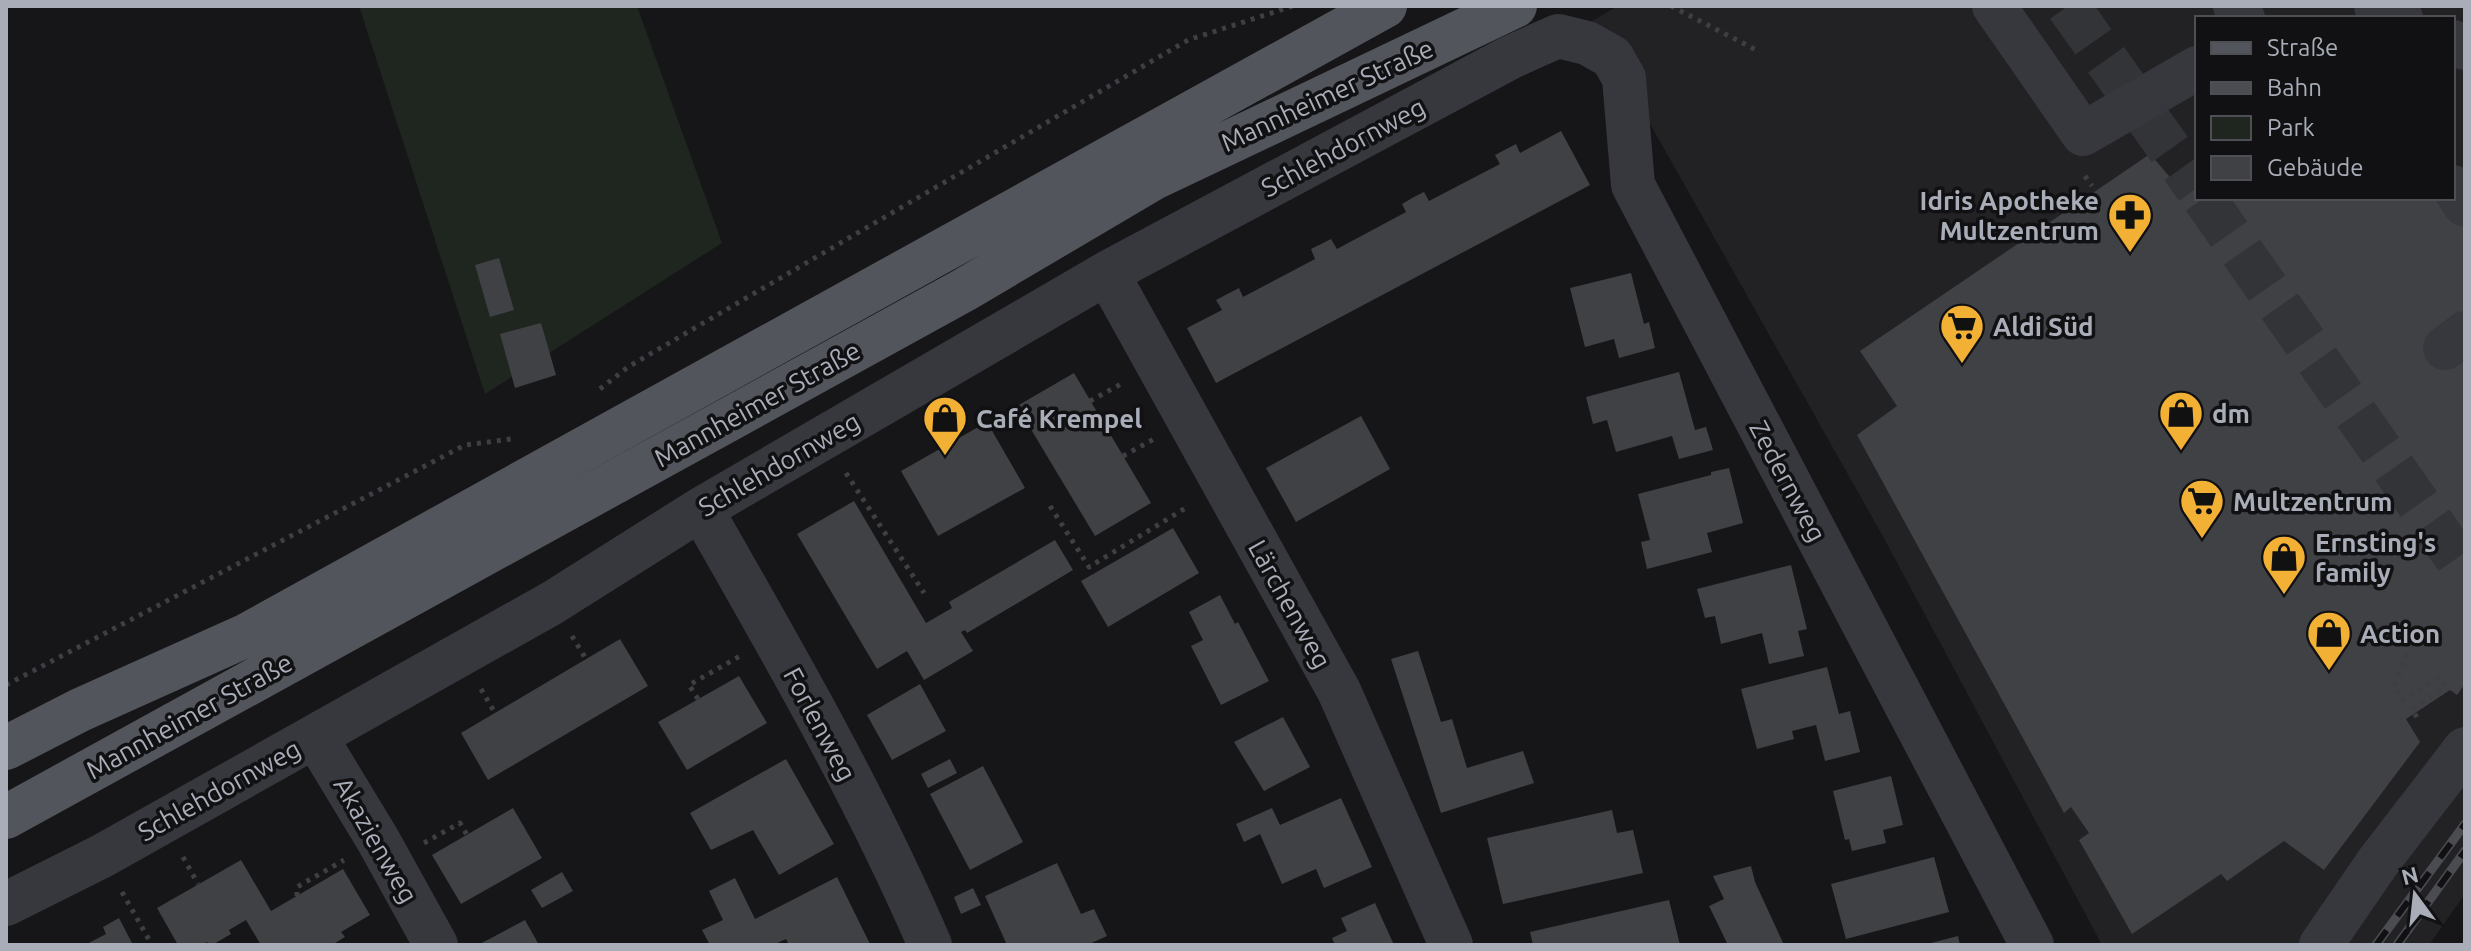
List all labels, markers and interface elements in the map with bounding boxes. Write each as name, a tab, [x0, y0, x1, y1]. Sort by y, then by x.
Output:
legend	[2195, 16, 2455, 200]
street label: Mannheimer Straße	[1216, 33, 1438, 157]
text: Straße	[2267, 34, 2338, 61]
text: Bahn	[2267, 74, 2322, 101]
street label: Schlehdornweg	[1256, 92, 1430, 202]
text: Park	[2267, 114, 2315, 141]
text: Gebäude	[2267, 154, 2364, 181]
place label: Idris Apotheke Multzentrum	[1920, 186, 2099, 245]
pharmacy icon: Idris Apotheke Multzentrum	[2106, 191, 2154, 254]
supermarket icon: Aldi Süd	[1938, 302, 1986, 365]
place label: Aldi Süd	[1993, 312, 2094, 341]
street label: Mannheimer Straße	[649, 335, 865, 473]
shop icon: dm	[2157, 389, 2205, 452]
shop icon: Café Krempel	[921, 394, 969, 457]
place label: dm	[2212, 399, 2250, 428]
place label: Café Krempel	[976, 404, 1142, 433]
street label: Schlehdornweg	[693, 406, 865, 522]
street label: Zedernweg	[1744, 416, 1832, 546]
supermarket icon: Multzentrum	[2178, 477, 2226, 540]
place label: Multzentrum	[2233, 487, 2393, 516]
place label: Ernsting's family	[2315, 528, 2436, 587]
shop icon: Ernsting's family	[2260, 533, 2308, 596]
street label: Lärchenweg	[1243, 535, 1337, 673]
shop icon: Action	[2305, 609, 2353, 672]
place label: Action	[2360, 619, 2440, 648]
street label: Mannheimer Straße	[81, 647, 297, 785]
street label: Forlenweg	[778, 662, 862, 786]
street label: Schlehdornweg	[133, 733, 305, 847]
street label: Akazienweg	[328, 772, 424, 908]
north arrow	[2375, 855, 2455, 935]
text: N	[2399, 861, 2421, 889]

